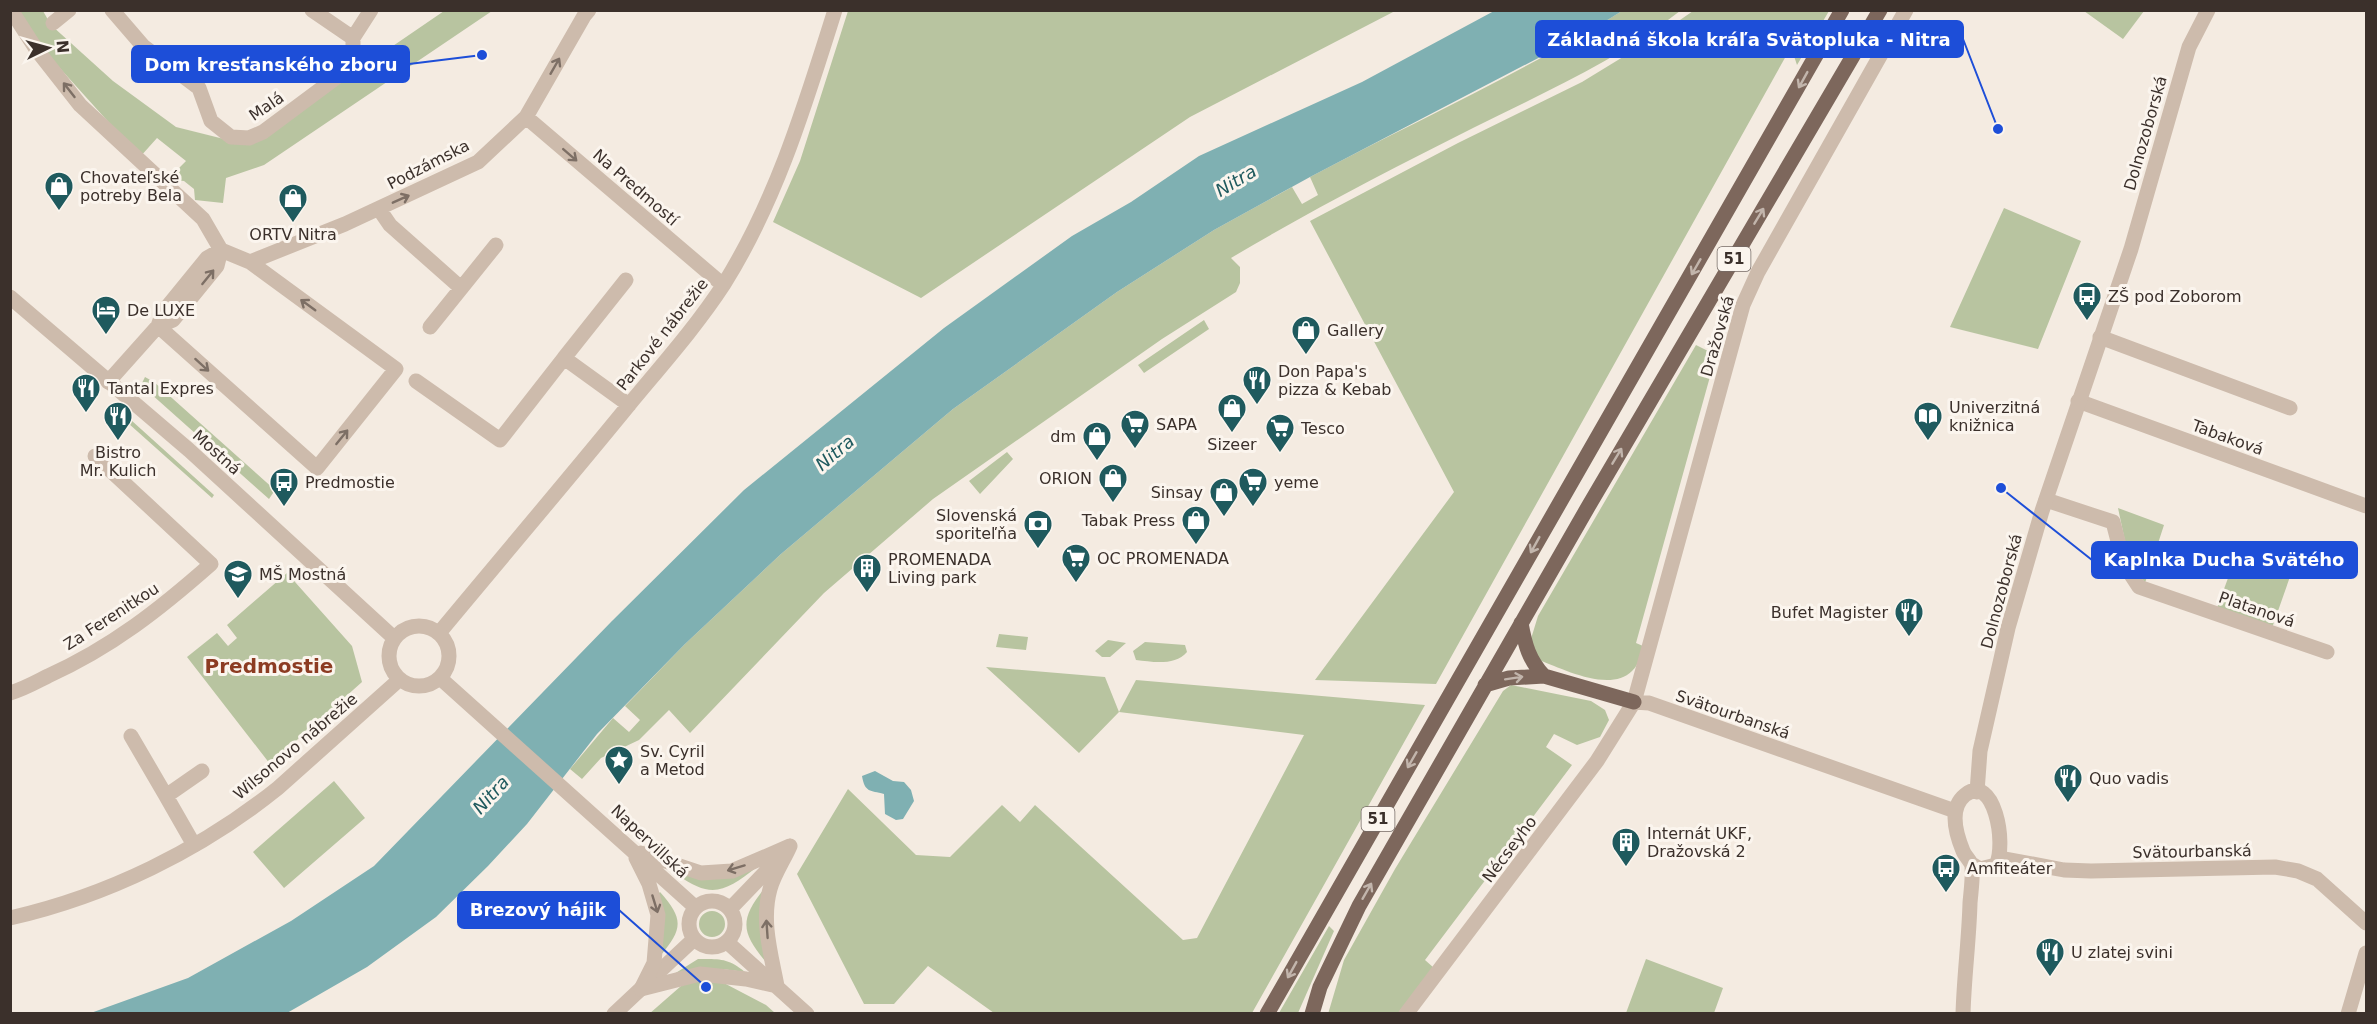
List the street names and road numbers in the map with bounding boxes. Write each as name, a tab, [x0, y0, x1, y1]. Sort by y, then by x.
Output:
street label: Dolnozoborská	[2120, 74, 2171, 193]
street label: Malá	[245, 88, 287, 125]
street label: Podzámska	[384, 136, 473, 193]
street label: Na Predmostí	[589, 145, 683, 230]
road number: 51	[1718, 247, 1750, 271]
street label: Parkové nábrežie	[613, 274, 712, 394]
street label: Dražovská	[1697, 293, 1738, 379]
street label: Tabaková	[2189, 415, 2266, 459]
street label: Mostná	[189, 426, 245, 479]
street label: Dolnozoborská	[1977, 532, 2026, 651]
street label: Za Ferenitkou	[60, 579, 162, 654]
street label: Platanová	[2216, 588, 2297, 631]
street label: Svätourbanská	[1673, 686, 1792, 743]
street label: Wilsonovo nábrežie	[230, 689, 361, 804]
street label: Napervillská	[607, 801, 692, 882]
road number: 51	[1362, 807, 1394, 831]
street label: Nécseyho	[1478, 812, 1541, 886]
street label: Svätourbanská	[2132, 841, 2252, 862]

